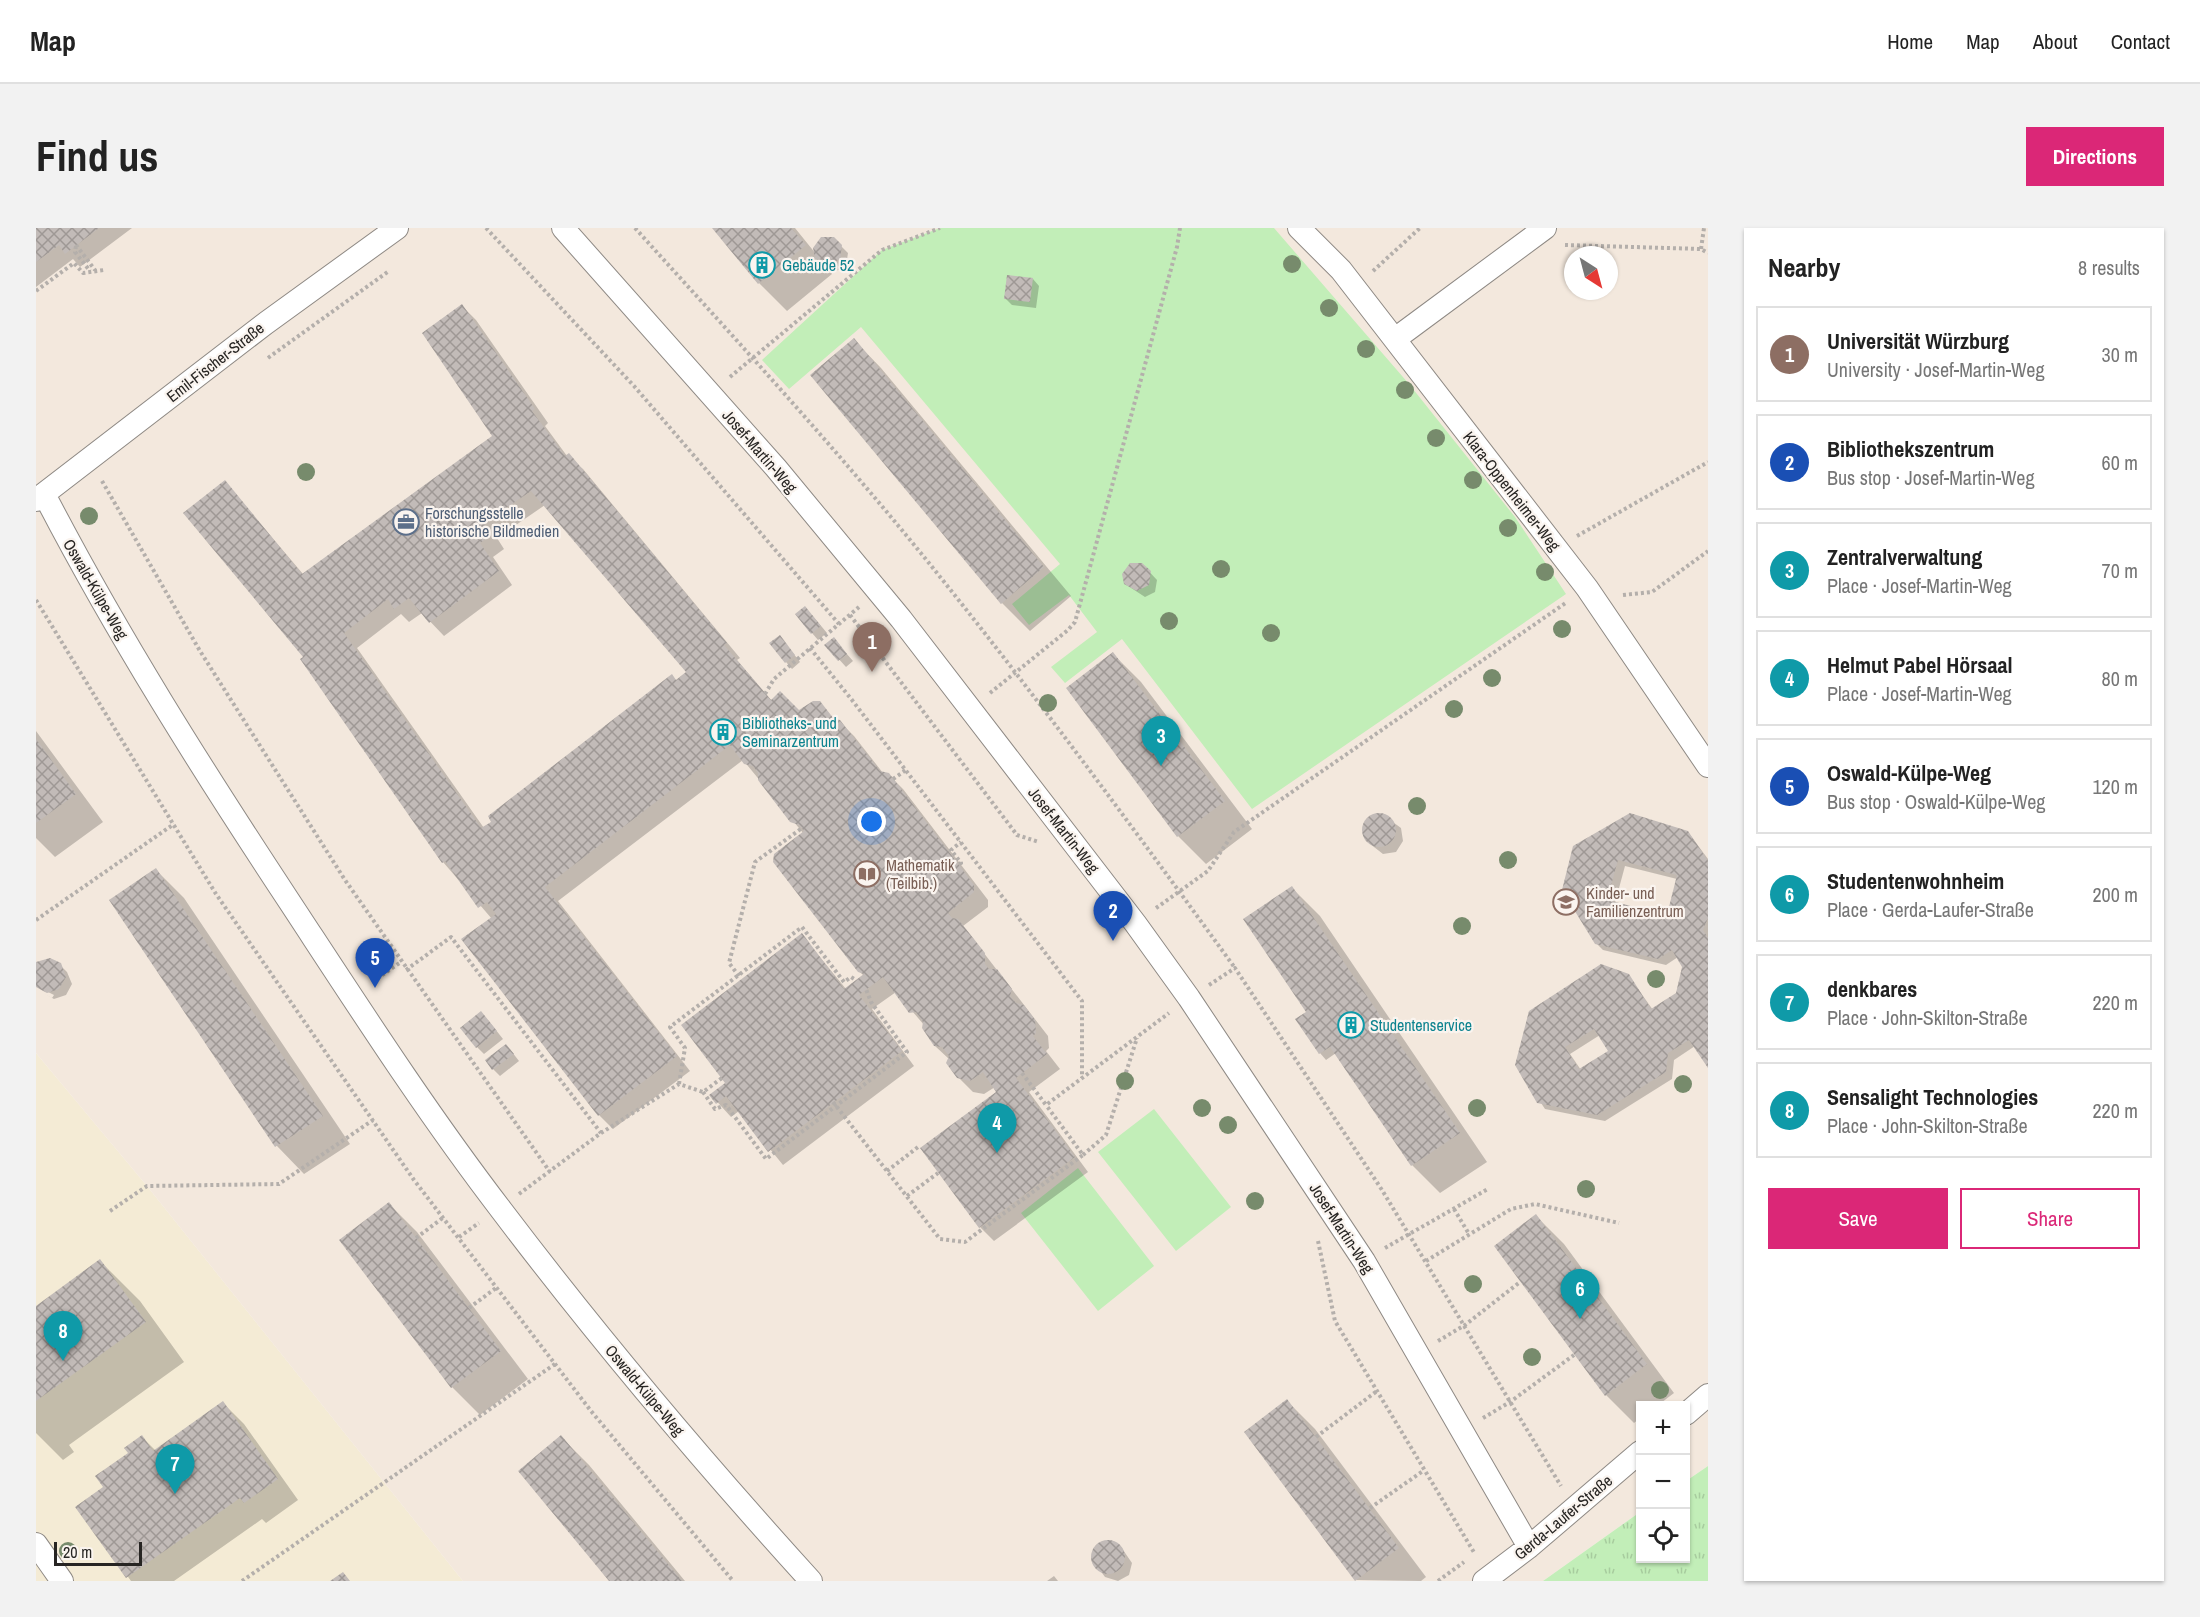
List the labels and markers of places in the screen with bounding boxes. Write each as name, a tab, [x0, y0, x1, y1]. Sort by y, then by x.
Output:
building icon: Gebäude 52	[747, 250, 777, 280]
place label: Gebäude 52	[782, 254, 854, 276]
place label: Forschungsstelle historische Bildmedien	[425, 502, 559, 542]
office icon: Forschungsstelle historische Bildmedien	[391, 507, 421, 537]
pin: 1	[852, 622, 892, 672]
place label: Bibliotheks- und Seminarzentrum	[742, 712, 839, 752]
pin: 3	[1142, 716, 1180, 766]
building icon: Bibliotheks- und Seminarzentrum	[708, 717, 738, 747]
place label: Mathematik (Teilbib.)	[886, 854, 955, 894]
library icon: Mathematik (Teilbib.)	[852, 859, 882, 889]
place label: Kinder- und Familienzentrum	[1586, 882, 1684, 922]
school or university icon: Kinder- und Familienzentrum	[1551, 887, 1581, 917]
pin: 2	[1094, 892, 1132, 941]
pin: 5	[356, 938, 394, 988]
building icon: Studentenservice	[1336, 1010, 1366, 1040]
place label: Studentenservice	[1370, 1014, 1472, 1036]
pin: 4	[978, 1104, 1016, 1153]
pin: 6	[1560, 1270, 1600, 1319]
pin: 8	[44, 1312, 82, 1361]
pin: 7	[156, 1444, 194, 1494]

